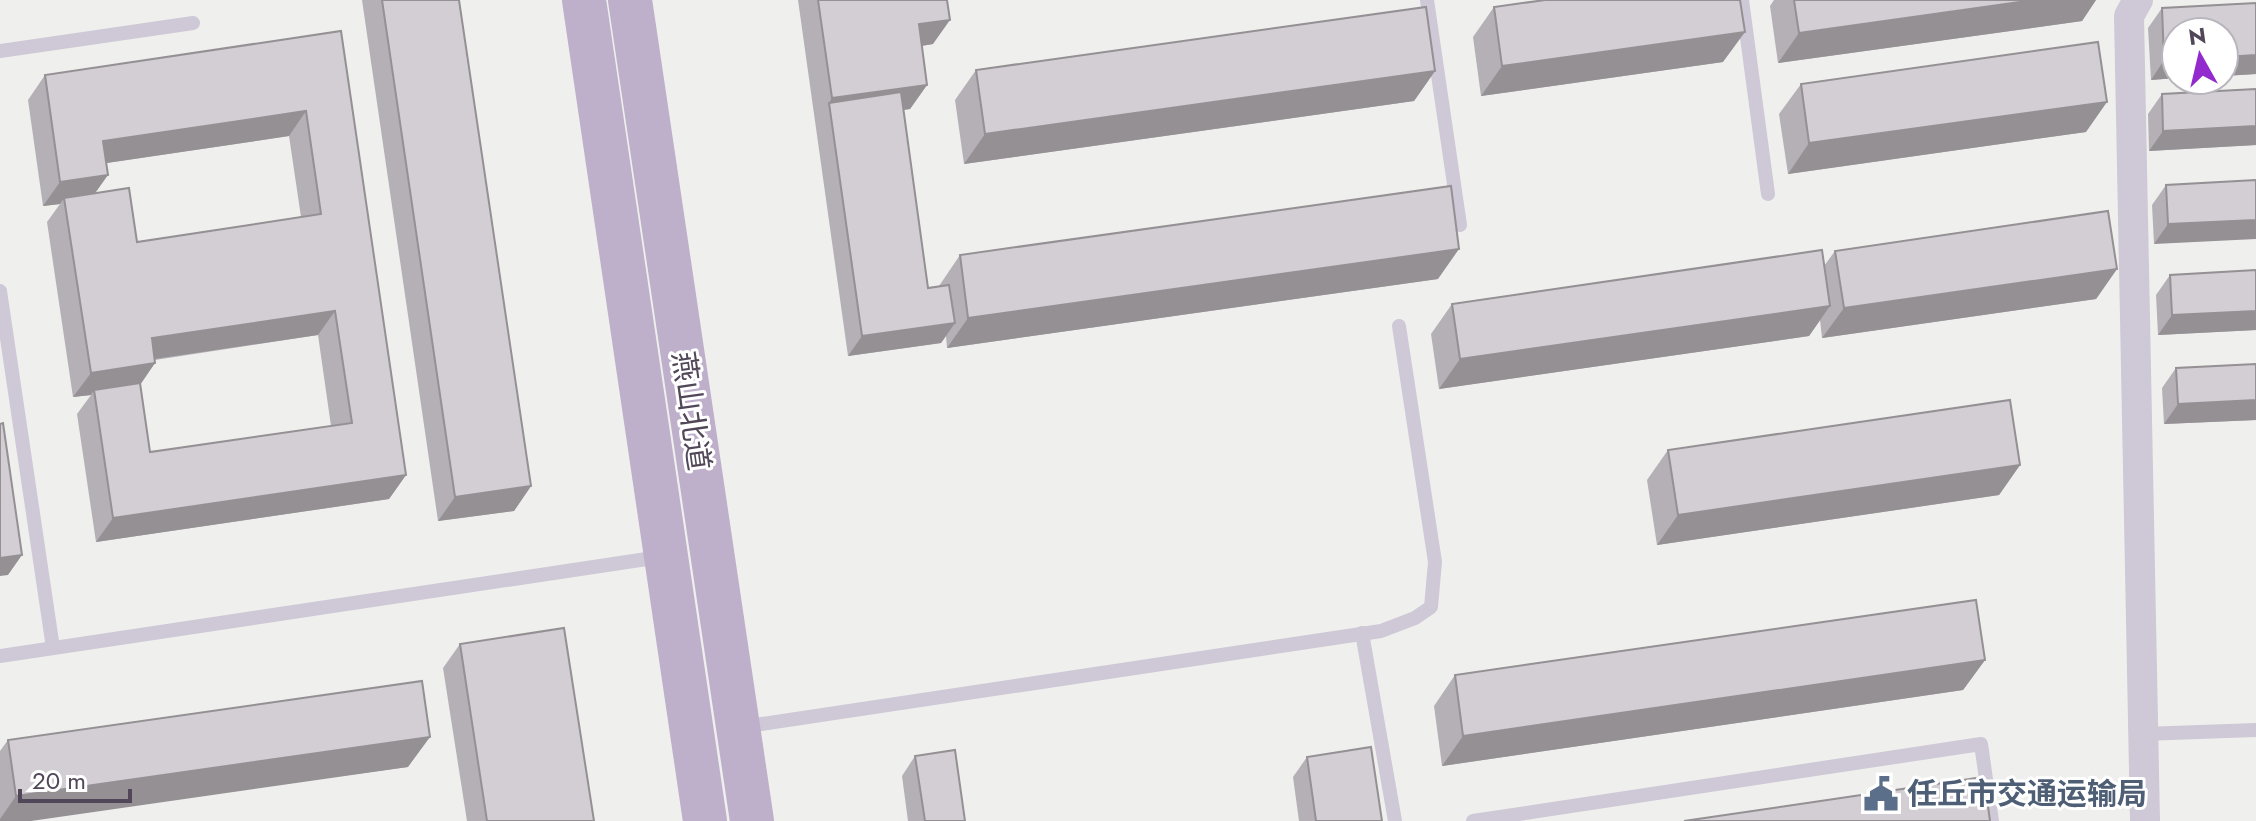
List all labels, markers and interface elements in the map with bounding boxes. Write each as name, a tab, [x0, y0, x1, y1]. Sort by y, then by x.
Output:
north arrow	[2160, 16, 2240, 96]
text: N	[2186, 19, 2208, 53]
street label: 燕山北道	[662, 349, 721, 473]
scale bar	[20, 753, 130, 803]
text: 20 m	[32, 763, 86, 798]
place label: 任丘市交通运输局	[1907, 772, 2147, 815]
public building icon: 任丘市交通运输局	[1862, 775, 1900, 813]

